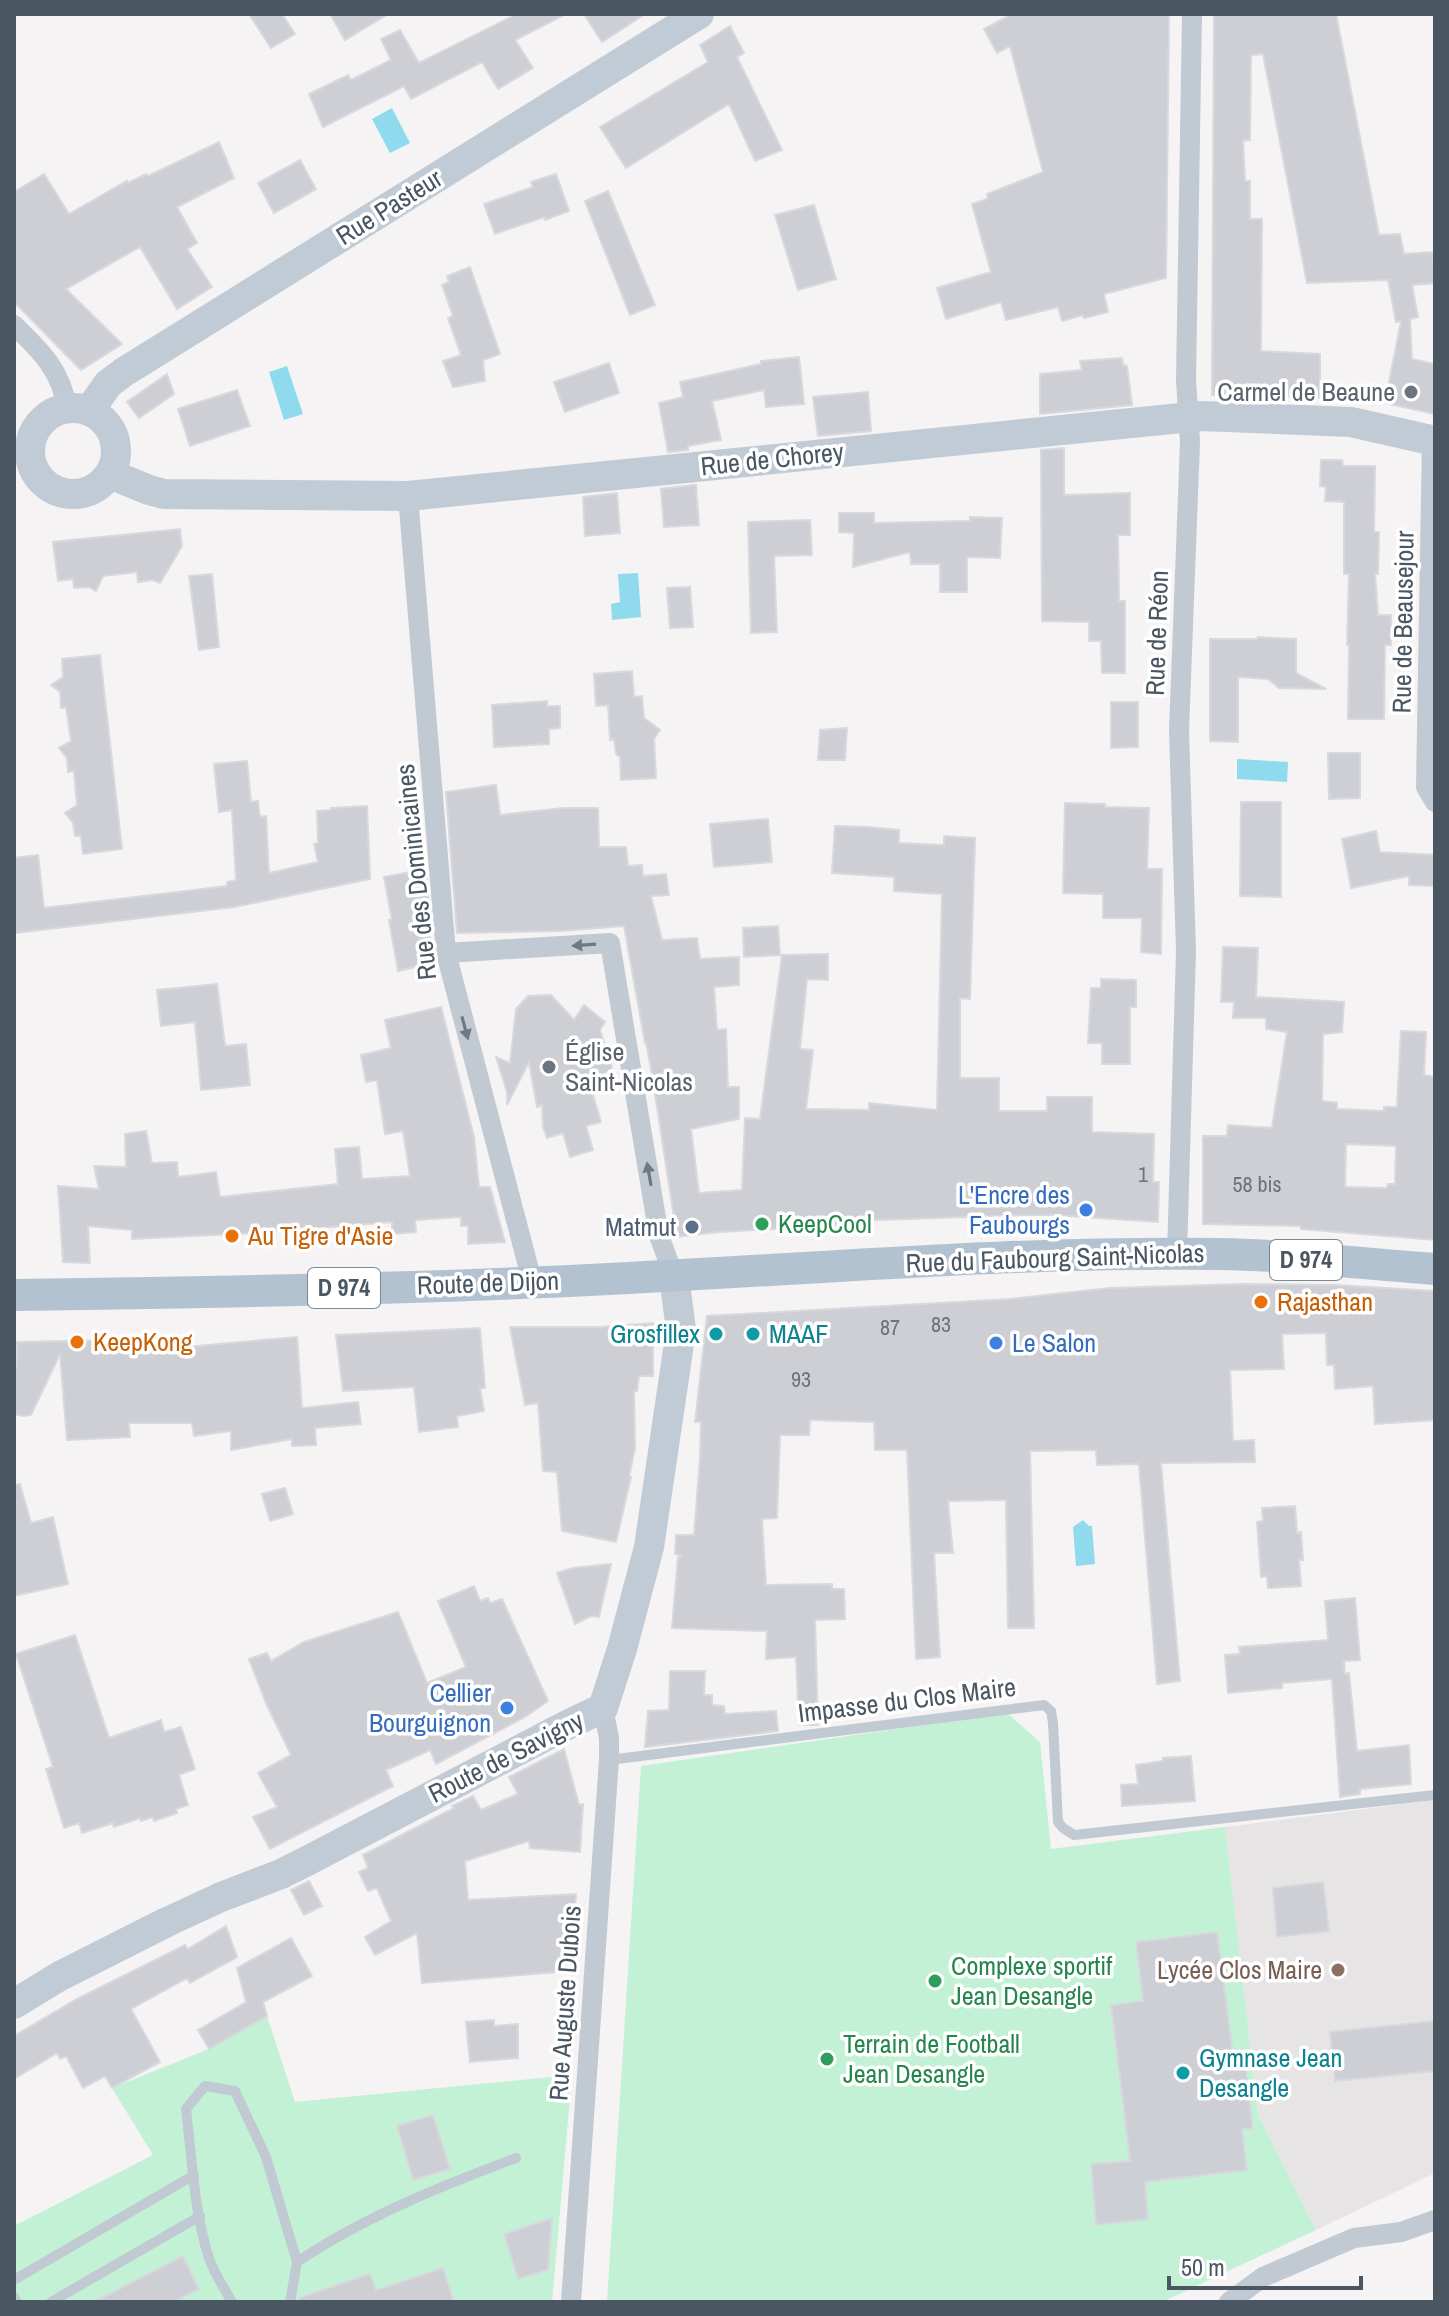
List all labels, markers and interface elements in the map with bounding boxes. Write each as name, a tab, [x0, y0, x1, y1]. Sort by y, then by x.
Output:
street label: Rue Pasteur	[329, 160, 448, 253]
place label: Carmel de Beaune	[1217, 374, 1395, 409]
marker: Carmel de Beaune	[1402, 383, 1420, 401]
street label: Rue de Chorey	[699, 434, 845, 483]
street label: Rue de Beausejour	[1383, 530, 1422, 714]
street label: Rue de Réon	[1137, 570, 1176, 696]
street label: Rue des Dominicaines	[387, 762, 444, 982]
one-way arrow	[571, 938, 596, 951]
one-way arrow	[460, 1016, 472, 1041]
place label: Église Saint-Nicolas	[565, 1034, 693, 1099]
marker: Église Saint-Nicolas	[540, 1058, 558, 1076]
house number: 1	[1138, 1159, 1148, 1189]
one-way arrow	[642, 1161, 654, 1186]
house number: 58 bis	[1232, 1169, 1282, 1199]
place label: L'Encre des Faubourgs	[958, 1177, 1070, 1242]
marker: L'Encre des Faubourgs	[1077, 1201, 1095, 1219]
place label: KeepCool	[778, 1206, 872, 1241]
place label: Matmut	[605, 1209, 676, 1244]
marker: KeepCool	[753, 1215, 771, 1233]
place label: Au Tigre d'Asie	[247, 1218, 393, 1253]
marker: Matmut	[683, 1218, 701, 1236]
marker: Au Tigre d'Asie	[223, 1227, 241, 1245]
street label: Rue du Faubourg Saint-Nicolas	[905, 1235, 1205, 1280]
road number: D 974	[1270, 1240, 1342, 1280]
street label: Route de Dijon	[416, 1263, 560, 1302]
road number: D 974	[308, 1268, 380, 1308]
place label: Rajasthan	[1277, 1284, 1373, 1319]
marker: Rajasthan	[1252, 1293, 1270, 1311]
house number: 83	[931, 1309, 951, 1339]
house number: 87	[880, 1312, 900, 1342]
place label: Grosfillex	[610, 1316, 700, 1351]
place label: MAAF	[769, 1316, 828, 1351]
place label: KeepKong	[93, 1324, 193, 1359]
marker: Grosfillex	[707, 1325, 725, 1343]
marker: MAAF	[744, 1325, 762, 1343]
place label: Le Salon	[1012, 1325, 1096, 1360]
marker: KeepKong	[68, 1333, 86, 1351]
marker: Le Salon	[987, 1334, 1005, 1352]
house number: 93	[791, 1364, 811, 1394]
street label: Impasse du Clos Maire	[796, 1669, 1018, 1730]
place label: Cellier Bourguignon	[369, 1675, 491, 1740]
marker: Cellier Bourguignon	[498, 1699, 516, 1717]
street label: Route de Savigny	[422, 1702, 590, 1811]
street label: Rue Auguste Dubois	[540, 1904, 589, 2102]
place label: Complexe sportif Jean Desangle	[951, 1948, 1112, 2013]
place label: Lycée Clos Maire	[1157, 1952, 1322, 1987]
marker: Lycée Clos Maire	[1329, 1961, 1347, 1979]
marker: Complexe sportif Jean Desangle	[926, 1972, 944, 1990]
place label: Terrain de Football Jean Desangle	[843, 2026, 1020, 2091]
place label: Gymnase Jean Desangle	[1199, 2040, 1342, 2105]
marker: Terrain de Football Jean Desangle	[818, 2050, 836, 2068]
marker: Gymnase Jean Desangle	[1174, 2064, 1192, 2082]
scale bar	[1169, 2240, 1361, 2290]
text: 50 m	[1181, 2251, 1225, 2283]

